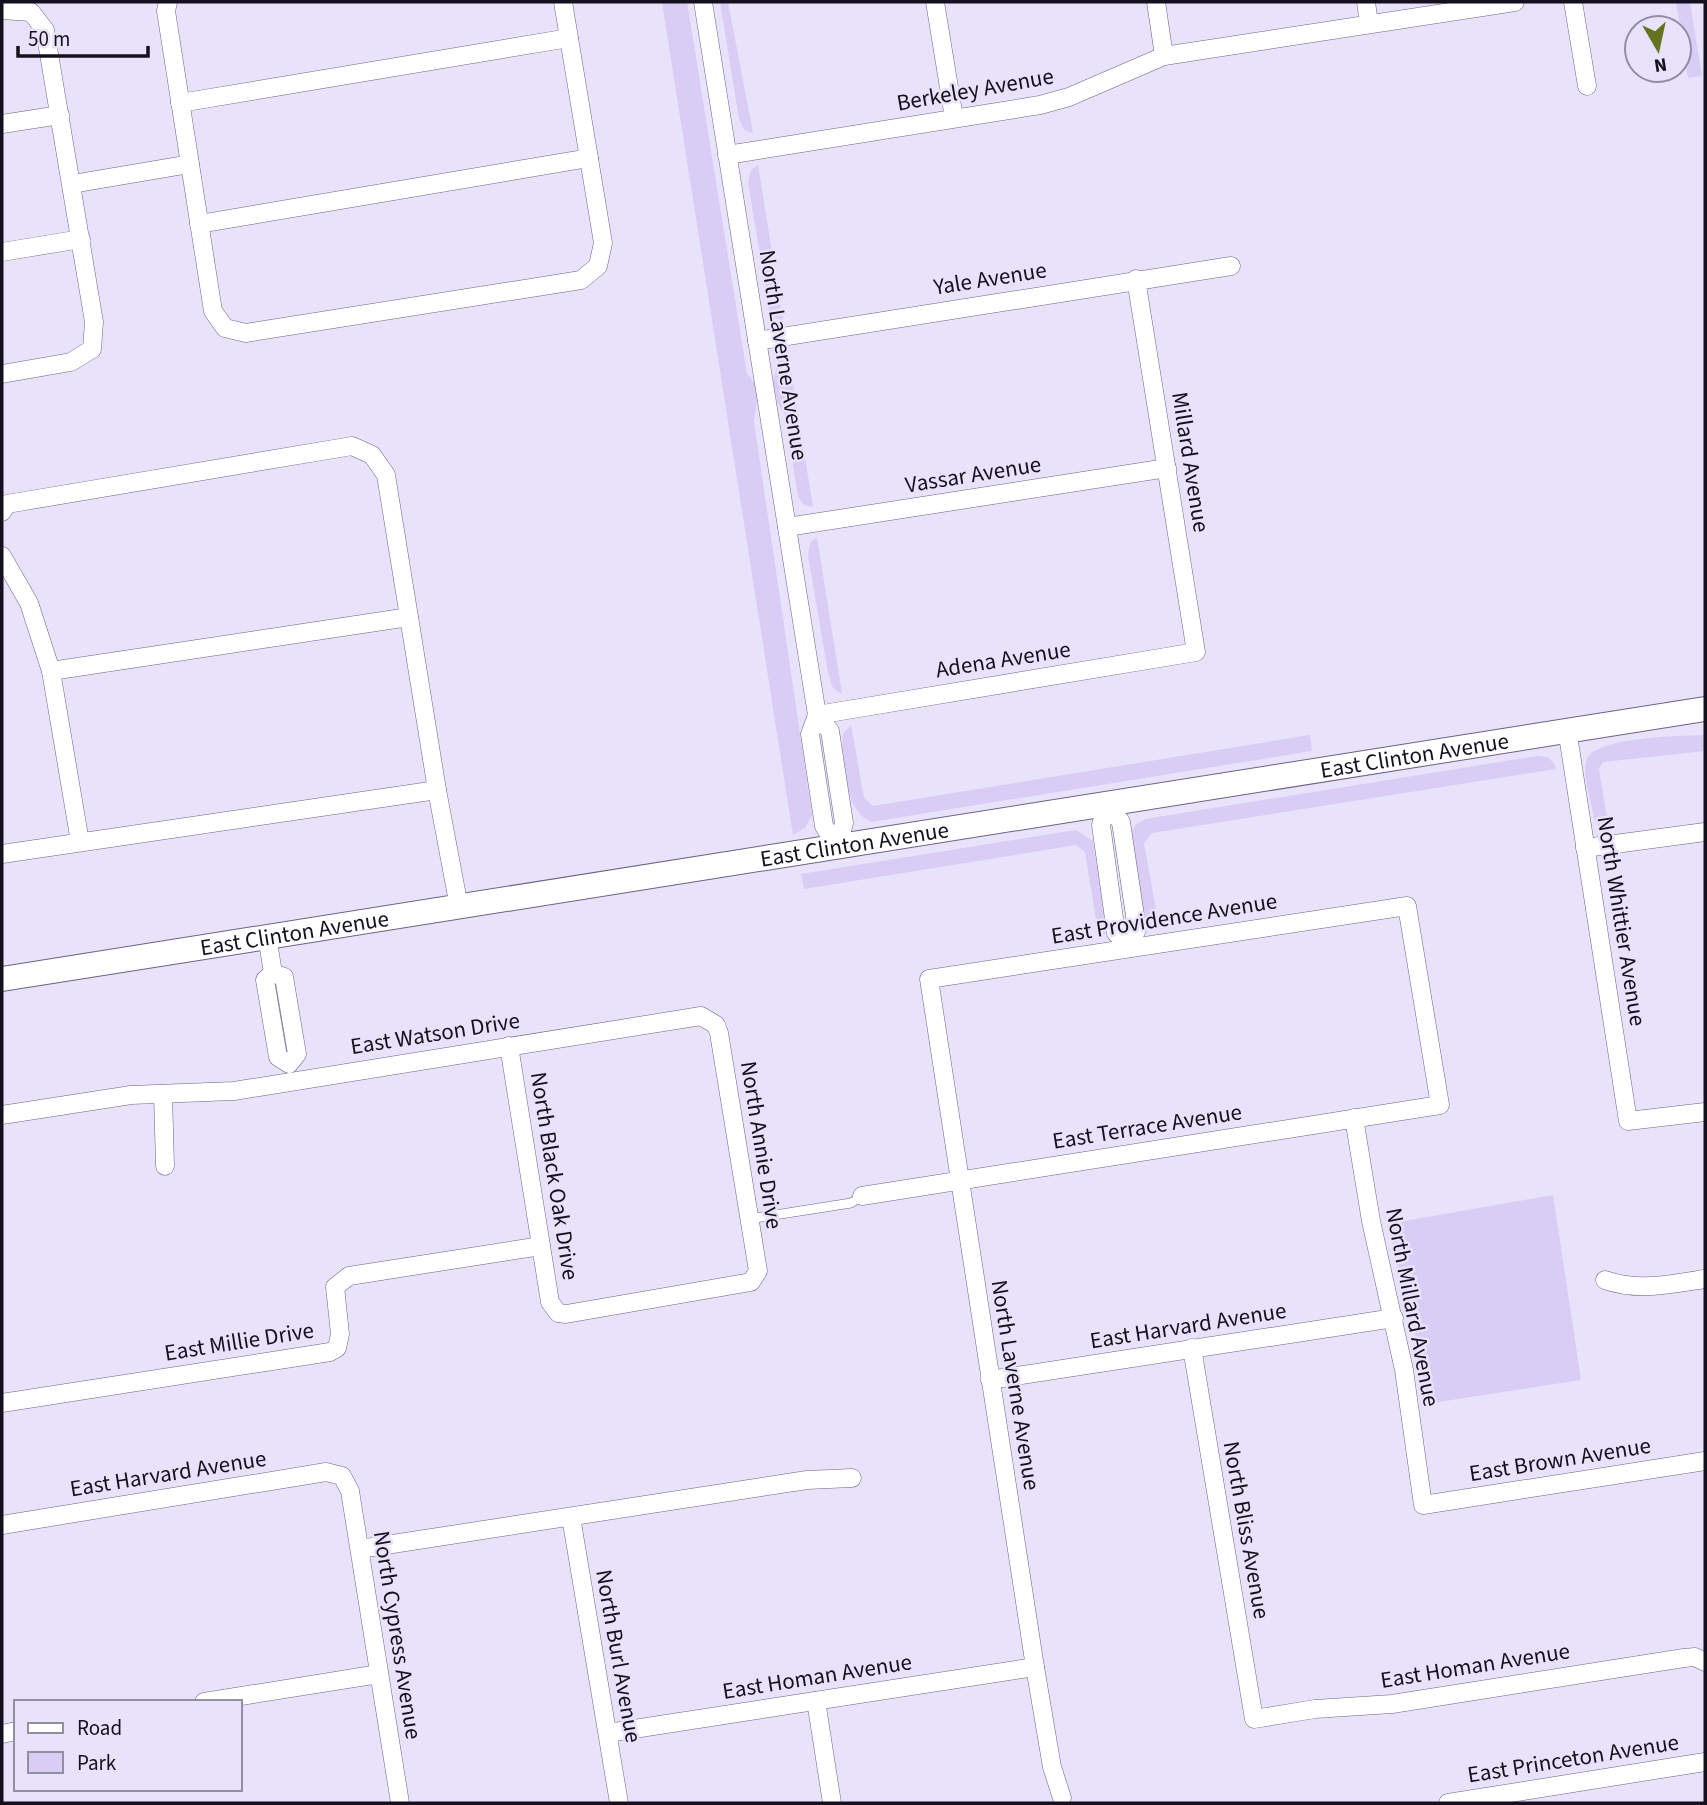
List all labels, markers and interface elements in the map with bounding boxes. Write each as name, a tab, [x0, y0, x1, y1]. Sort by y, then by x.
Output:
scale bar	[18, 14, 147, 58]
north arrow	[1623, 14, 1693, 84]
text: 50 m	[28, 24, 70, 54]
text: N	[1652, 50, 1669, 79]
street label: Berkeley Avenue	[894, 59, 1056, 120]
street label: North Laverne Avenue	[751, 248, 816, 463]
street label: Yale Avenue	[930, 253, 1049, 304]
street label: Millard Avenue	[1163, 390, 1218, 535]
street label: Vassar Avenue	[903, 447, 1043, 502]
street label: Adena Avenue	[933, 633, 1073, 686]
street label: East Clinton Avenue	[1318, 724, 1511, 787]
street label: East Clinton Avenue	[758, 813, 951, 876]
street label: North Whittier Avenue	[1589, 814, 1654, 1028]
street label: East Providence Avenue	[1049, 884, 1279, 953]
street label: East Clinton Avenue	[198, 902, 391, 964]
street label: East Watson Drive	[348, 1004, 522, 1063]
street label: North Annie Drive	[732, 1059, 791, 1231]
street label: North Black Oak Drive	[522, 1070, 587, 1283]
street label: East Terrace Avenue	[1050, 1095, 1244, 1158]
street label: North Millard Avenue	[1377, 1205, 1448, 1409]
street label: North Laverne Avenue	[983, 1278, 1048, 1493]
street label: East Harvard Avenue	[1088, 1294, 1289, 1357]
street label: East Millie Drive	[162, 1313, 316, 1370]
street label: East Brown Avenue	[1467, 1429, 1653, 1490]
street label: North Bliss Avenue	[1215, 1439, 1278, 1622]
street label: East Harvard Avenue	[68, 1442, 269, 1505]
street label: North Cypress Avenue	[365, 1529, 430, 1742]
street label: North Burl Avenue	[587, 1567, 650, 1745]
street label: East Homan Avenue	[1378, 1634, 1572, 1697]
street label: East Homan Avenue	[720, 1645, 914, 1708]
legend	[14, 1700, 242, 1791]
text: Road	[77, 1713, 122, 1743]
street label: East Princeton Avenue	[1465, 1725, 1681, 1792]
text: Park	[77, 1748, 117, 1778]

